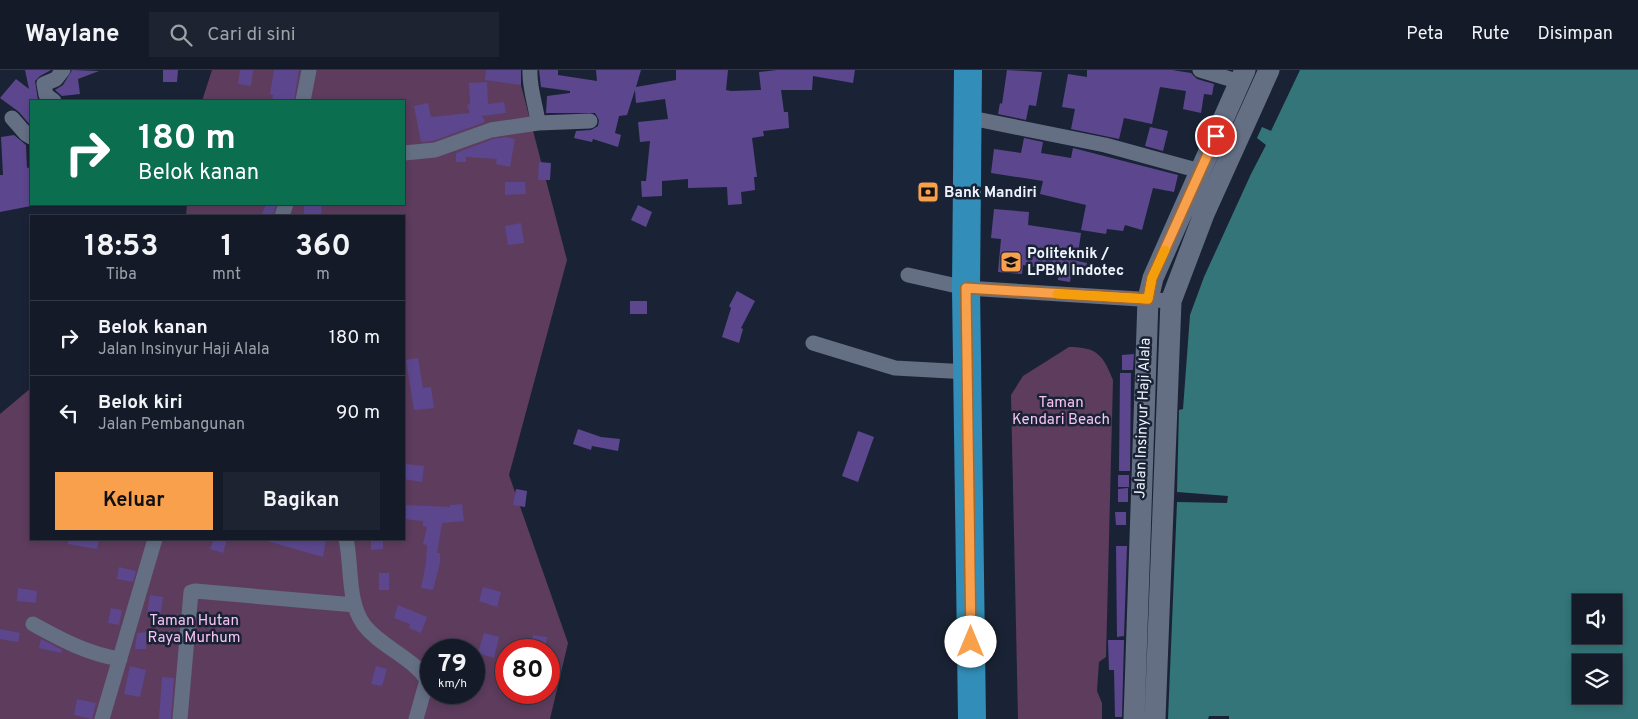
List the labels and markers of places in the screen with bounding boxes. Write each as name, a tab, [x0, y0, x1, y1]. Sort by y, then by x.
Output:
pin	[1195, 115, 1237, 157]
bank icon: Bank Mandiri	[916, 180, 940, 204]
place label: Bank Mandiri	[944, 184, 1037, 203]
place label: Politeknik / LPBM Indotec	[1027, 245, 1124, 281]
school or university icon: Politeknik / LPBM Indotec	[999, 250, 1023, 274]

